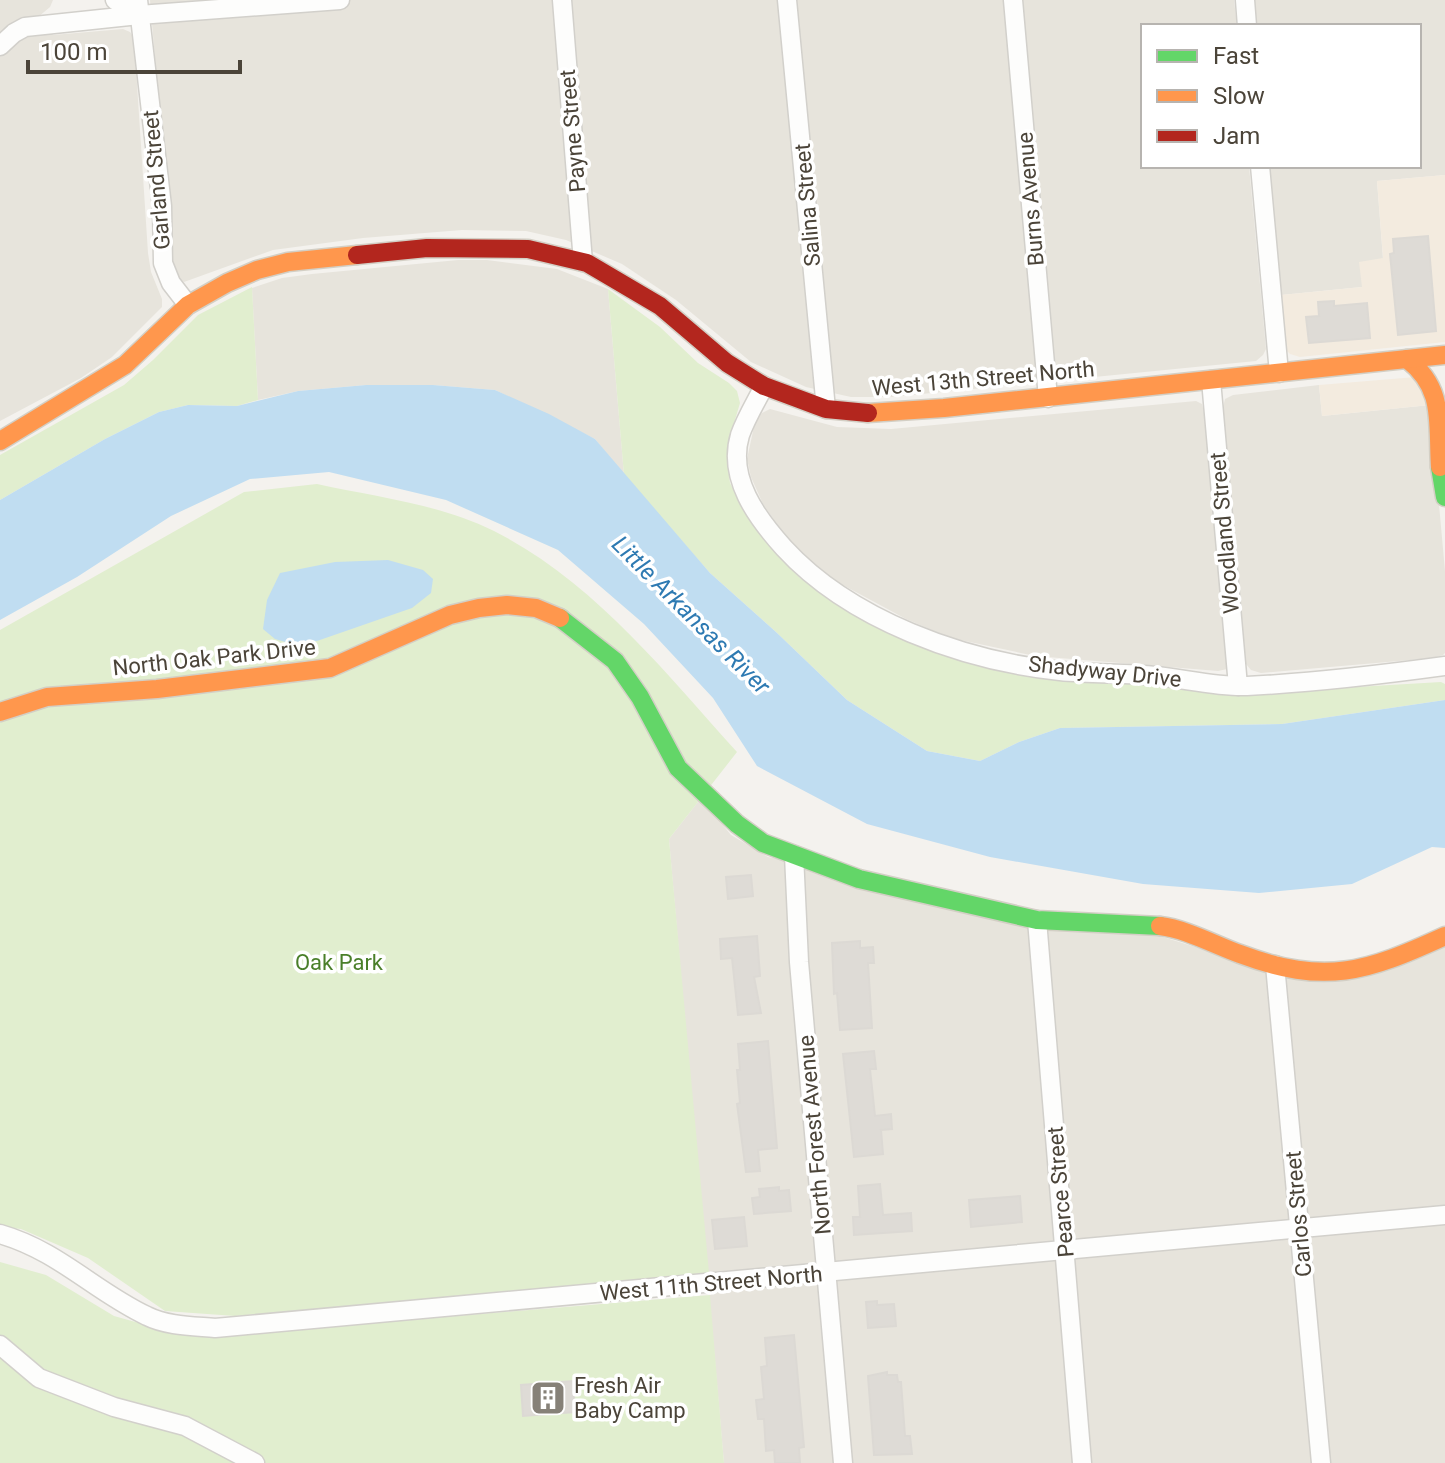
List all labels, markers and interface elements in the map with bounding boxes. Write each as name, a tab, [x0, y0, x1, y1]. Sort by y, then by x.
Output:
scale bar	[28, 24, 240, 74]
legend	[1141, 24, 1421, 168]
text: 100 m	[40, 38, 107, 66]
text: Fast	[1213, 42, 1259, 70]
street label: Payne Street	[555, 68, 590, 193]
text: Slow	[1213, 82, 1265, 110]
street label: Garland Street	[138, 109, 175, 251]
text: Jam	[1213, 122, 1260, 150]
street label: Burns Avenue	[1012, 131, 1049, 267]
street label: Salina Street	[790, 142, 825, 267]
street label: West 13th Street North	[871, 356, 1095, 401]
street label: Woodland Street	[1205, 451, 1244, 615]
water label: Little Arkansas River	[606, 530, 777, 701]
street label: North Oak Park Drive	[111, 634, 317, 681]
street label: Shadyway Drive	[1027, 651, 1183, 692]
park label: Oak Park	[295, 950, 384, 975]
street label: North Forest Avenue	[793, 1034, 836, 1236]
street label: Pearce Street	[1042, 1125, 1079, 1258]
street label: Carlos Street	[1281, 1150, 1316, 1278]
street label: West 11th Street North	[599, 1261, 823, 1306]
place label: Fresh Air Baby Camp	[574, 1373, 686, 1423]
building icon: Fresh Air Baby Camp	[529, 1379, 567, 1417]

